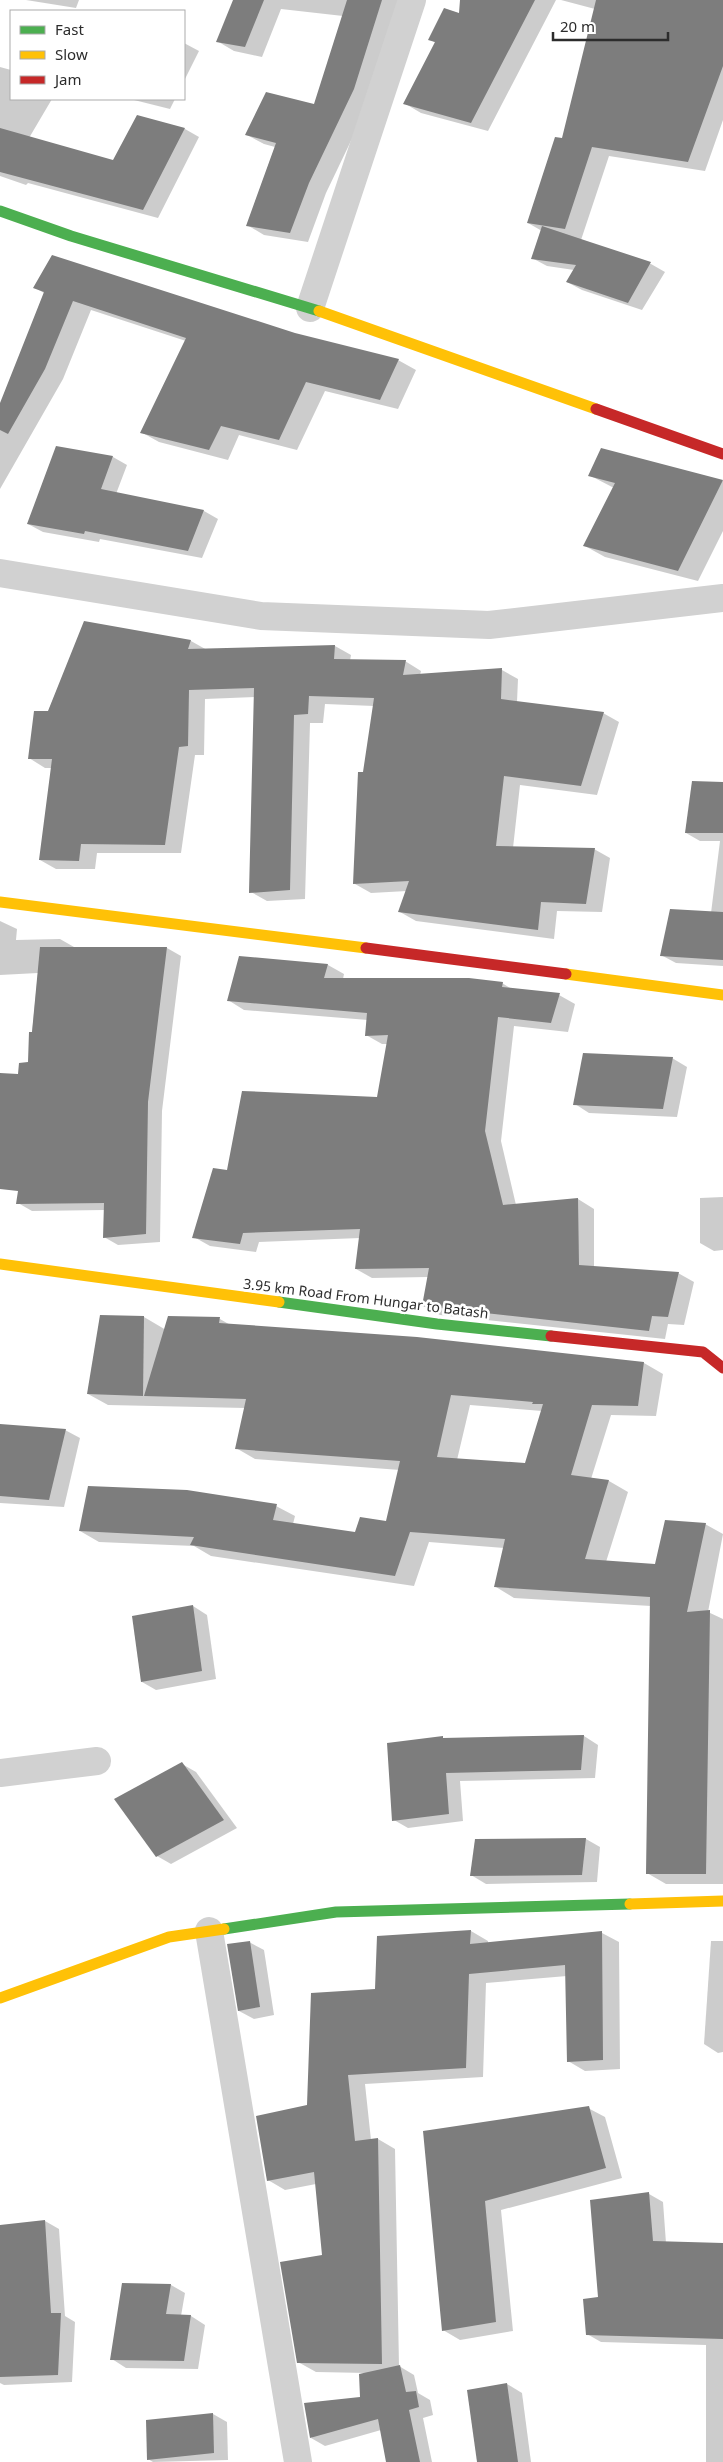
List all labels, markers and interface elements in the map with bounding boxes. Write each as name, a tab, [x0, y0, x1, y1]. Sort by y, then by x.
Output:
legend	[10, 10, 185, 100]
scale bar	[553, 10, 668, 42]
text: 20 m	[560, 16, 595, 36]
text: Fast	[55, 19, 84, 39]
text: Slow	[55, 44, 88, 64]
text: Jam	[53, 69, 82, 89]
street label: 3.95 km Road From Hungar to Batash	[242, 1274, 490, 1322]

